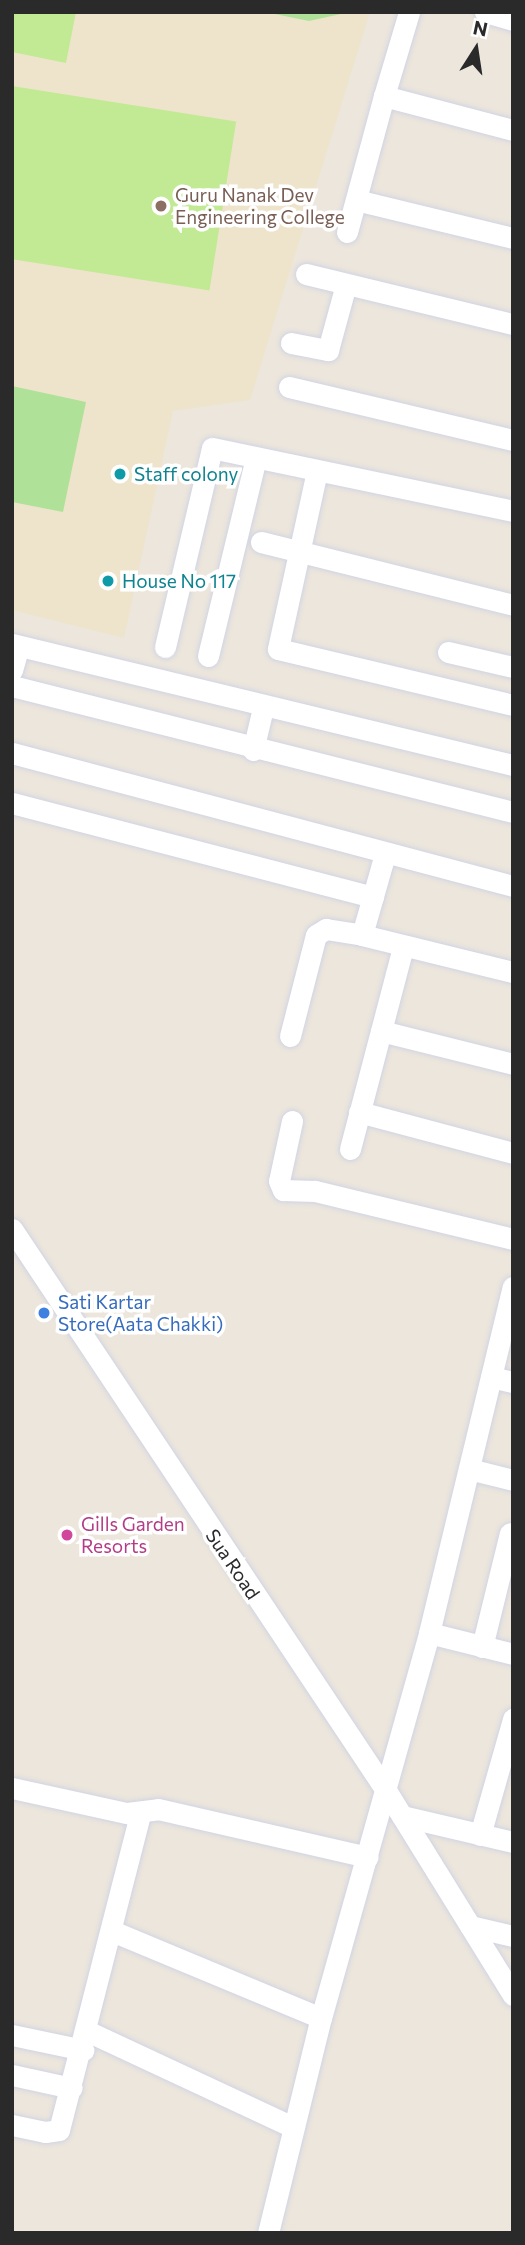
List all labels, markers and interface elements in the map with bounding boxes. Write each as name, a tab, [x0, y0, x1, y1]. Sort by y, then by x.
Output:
north arrow	[441, 14, 511, 84]
text: N	[471, 15, 490, 41]
place label: Guru Nanak Dev Engineering College	[175, 184, 345, 228]
marker: Guru Nanak Dev Engineering College	[153, 198, 169, 214]
place label: Staff colony	[134, 463, 238, 485]
marker: Staff colony	[112, 466, 128, 482]
place label: House No 117	[122, 570, 236, 592]
marker: House No 117	[100, 573, 116, 589]
place label: Sati Kartar Store(Aata Chakki)	[58, 1291, 223, 1335]
marker: Sati Kartar Store(Aata Chakki)	[36, 1305, 52, 1321]
place label: Gills Garden Resorts	[81, 1513, 185, 1557]
street label: Sua Road	[201, 1525, 265, 1603]
marker: Gills Garden Resorts	[59, 1527, 75, 1543]

